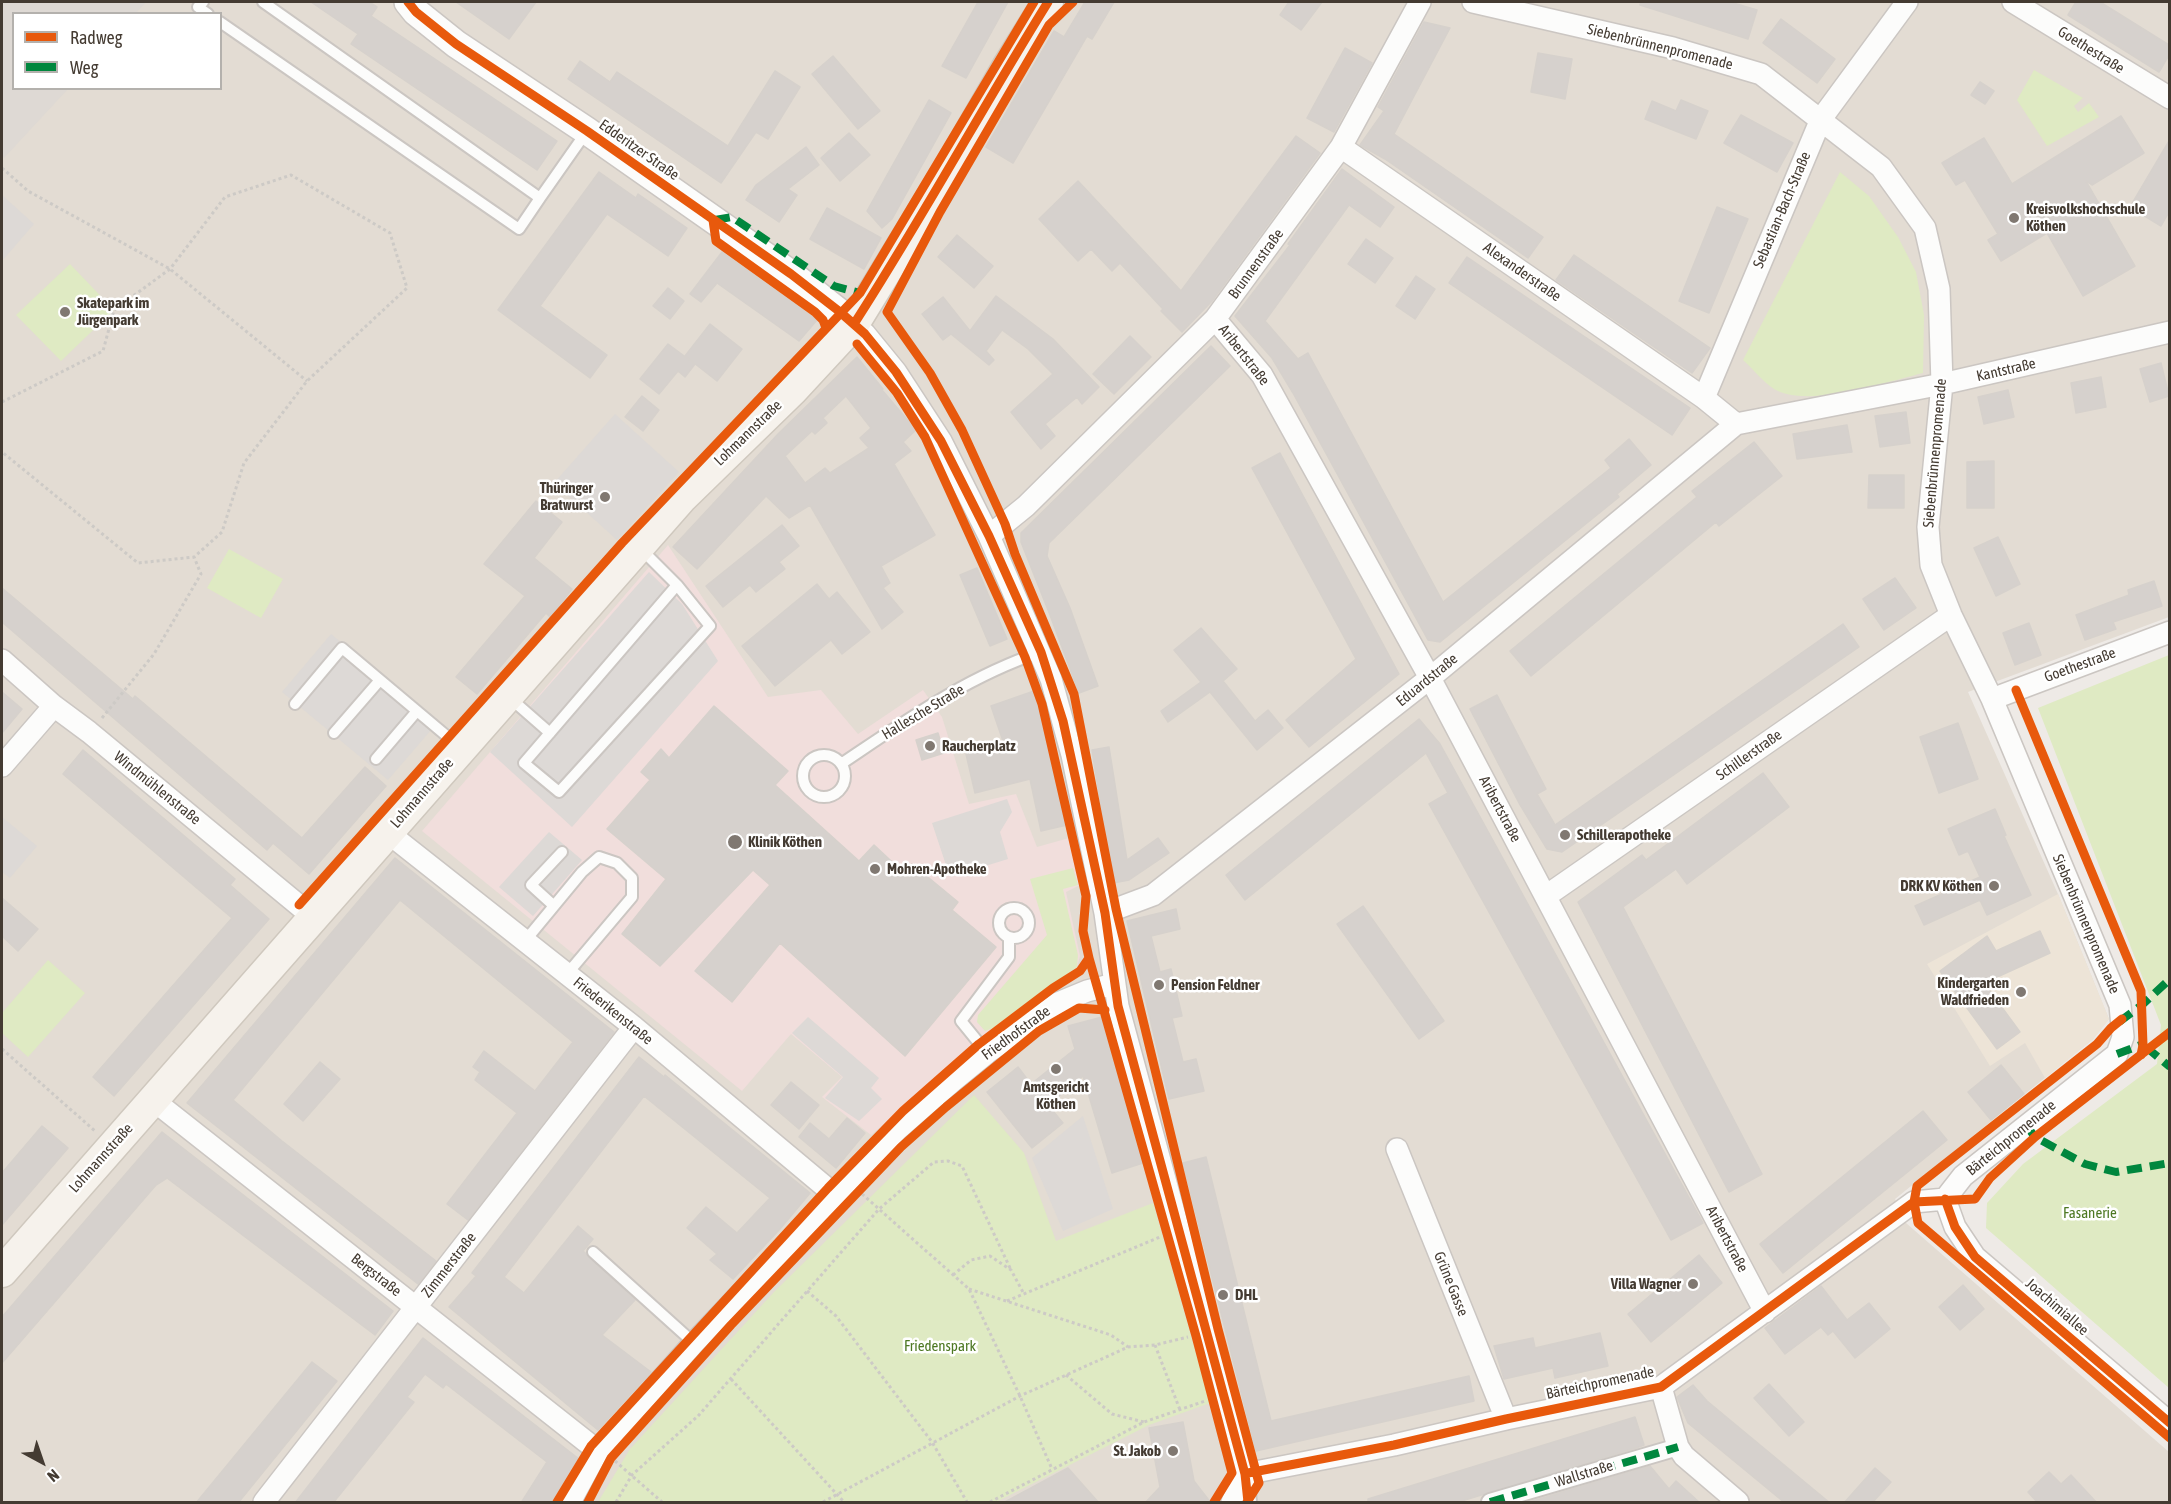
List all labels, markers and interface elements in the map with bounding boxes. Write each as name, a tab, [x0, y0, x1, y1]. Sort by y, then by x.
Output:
legend	[12, 12, 222, 90]
street label: Siebenbrünnenpromenade	[1585, 20, 1735, 74]
street label: Goethestraße	[2055, 23, 2127, 77]
text: Radweg	[70, 27, 122, 48]
text: Weg	[70, 57, 98, 78]
street label: Edderitzer Straße	[595, 116, 683, 184]
street label: Sebastian-Bach-Straße	[1749, 149, 1815, 271]
place label: Kreisvolkshochschule Köthen	[2026, 200, 2145, 235]
marker: Kreisvolkshochschule Köthen	[2007, 211, 2021, 225]
street label: Brunnenstraße	[1225, 226, 1287, 302]
street label: Alexanderstraße	[1480, 239, 1564, 305]
place label: Skatepark im Jürgenpark	[77, 294, 149, 329]
marker: Skatepark im Jürgenpark	[58, 305, 72, 319]
street label: Aribertstraße	[1215, 321, 1273, 389]
street label: Kantstraße	[1975, 354, 2037, 386]
street label: Siebenbrünnenpromenade	[1920, 378, 1950, 528]
street label: Lohmannstraße	[710, 396, 786, 470]
place label: Thüringer Bratwurst	[540, 479, 593, 514]
marker: Thüringer Bratwurst	[598, 490, 612, 504]
street label: Goethestraße	[2042, 644, 2118, 686]
street label: Eduardstraße	[1393, 650, 1461, 710]
street label: Hallesche Straße	[879, 680, 967, 744]
street label: Schillerstraße	[1713, 726, 1785, 784]
place label: Raucherplatz	[942, 737, 1016, 755]
marker: Raucherplatz	[923, 739, 937, 753]
street label: Windmühlenstraße	[110, 747, 204, 829]
street label: Lohmannstraße	[387, 754, 457, 832]
street label: Aribertstraße	[1475, 773, 1525, 845]
place label: Schillerapotheke	[1577, 826, 1671, 844]
marker: Schillerapotheke	[1558, 828, 1572, 842]
marker: Klinik Köthen	[726, 833, 744, 851]
place label: Klinik Köthen	[748, 833, 822, 851]
street label: Siebenbrünnenpromenade	[2049, 852, 2123, 996]
place label: Mohren-Apotheke	[887, 860, 987, 878]
marker: Mohren-Apotheke	[868, 862, 882, 876]
place label: DRK KV Köthen	[1900, 877, 1982, 895]
marker: DRK KV Köthen	[1987, 879, 2001, 893]
street label: Friederikenstraße	[570, 973, 656, 1049]
place label: Kindergarten Waldfrieden	[1937, 974, 2009, 1009]
place label: Pension Feldner	[1171, 976, 1259, 994]
marker: Pension Feldner	[1152, 978, 1166, 992]
marker: Kindergarten Waldfrieden	[2014, 985, 2028, 999]
street label: Friedhofstraße	[978, 1002, 1054, 1064]
marker: Amtsgericht Köthen	[1049, 1062, 1063, 1076]
place label: Amtsgericht Köthen	[1023, 1078, 1089, 1113]
street label: Bärteichpromenade	[1963, 1096, 2059, 1180]
street label: Lohmannstraße	[65, 1120, 137, 1196]
street label: Aribertstraße	[1702, 1203, 1752, 1275]
park label: Fasanerie	[2063, 1204, 2117, 1222]
street label: Zimmerstraße	[418, 1229, 480, 1301]
street label: Grüne Gasse	[1430, 1249, 1472, 1319]
street label: Bergstraße	[347, 1250, 405, 1300]
place label: Villa Wagner	[1611, 1275, 1681, 1293]
street label: Joachimiallee	[2022, 1275, 2092, 1339]
marker: Villa Wagner	[1686, 1277, 1700, 1291]
place label: DHL	[1235, 1286, 1258, 1304]
marker: DHL	[1216, 1288, 1230, 1302]
park label: Friedenspark	[904, 1337, 976, 1355]
street label: Bärteichpromenade	[1544, 1363, 1656, 1403]
north arrow	[12, 1432, 72, 1492]
place label: St. Jakob	[1113, 1442, 1161, 1460]
marker: St. Jakob	[1166, 1444, 1180, 1458]
street label: Wallstraße	[1553, 1457, 1615, 1491]
text: N	[44, 1466, 63, 1486]

